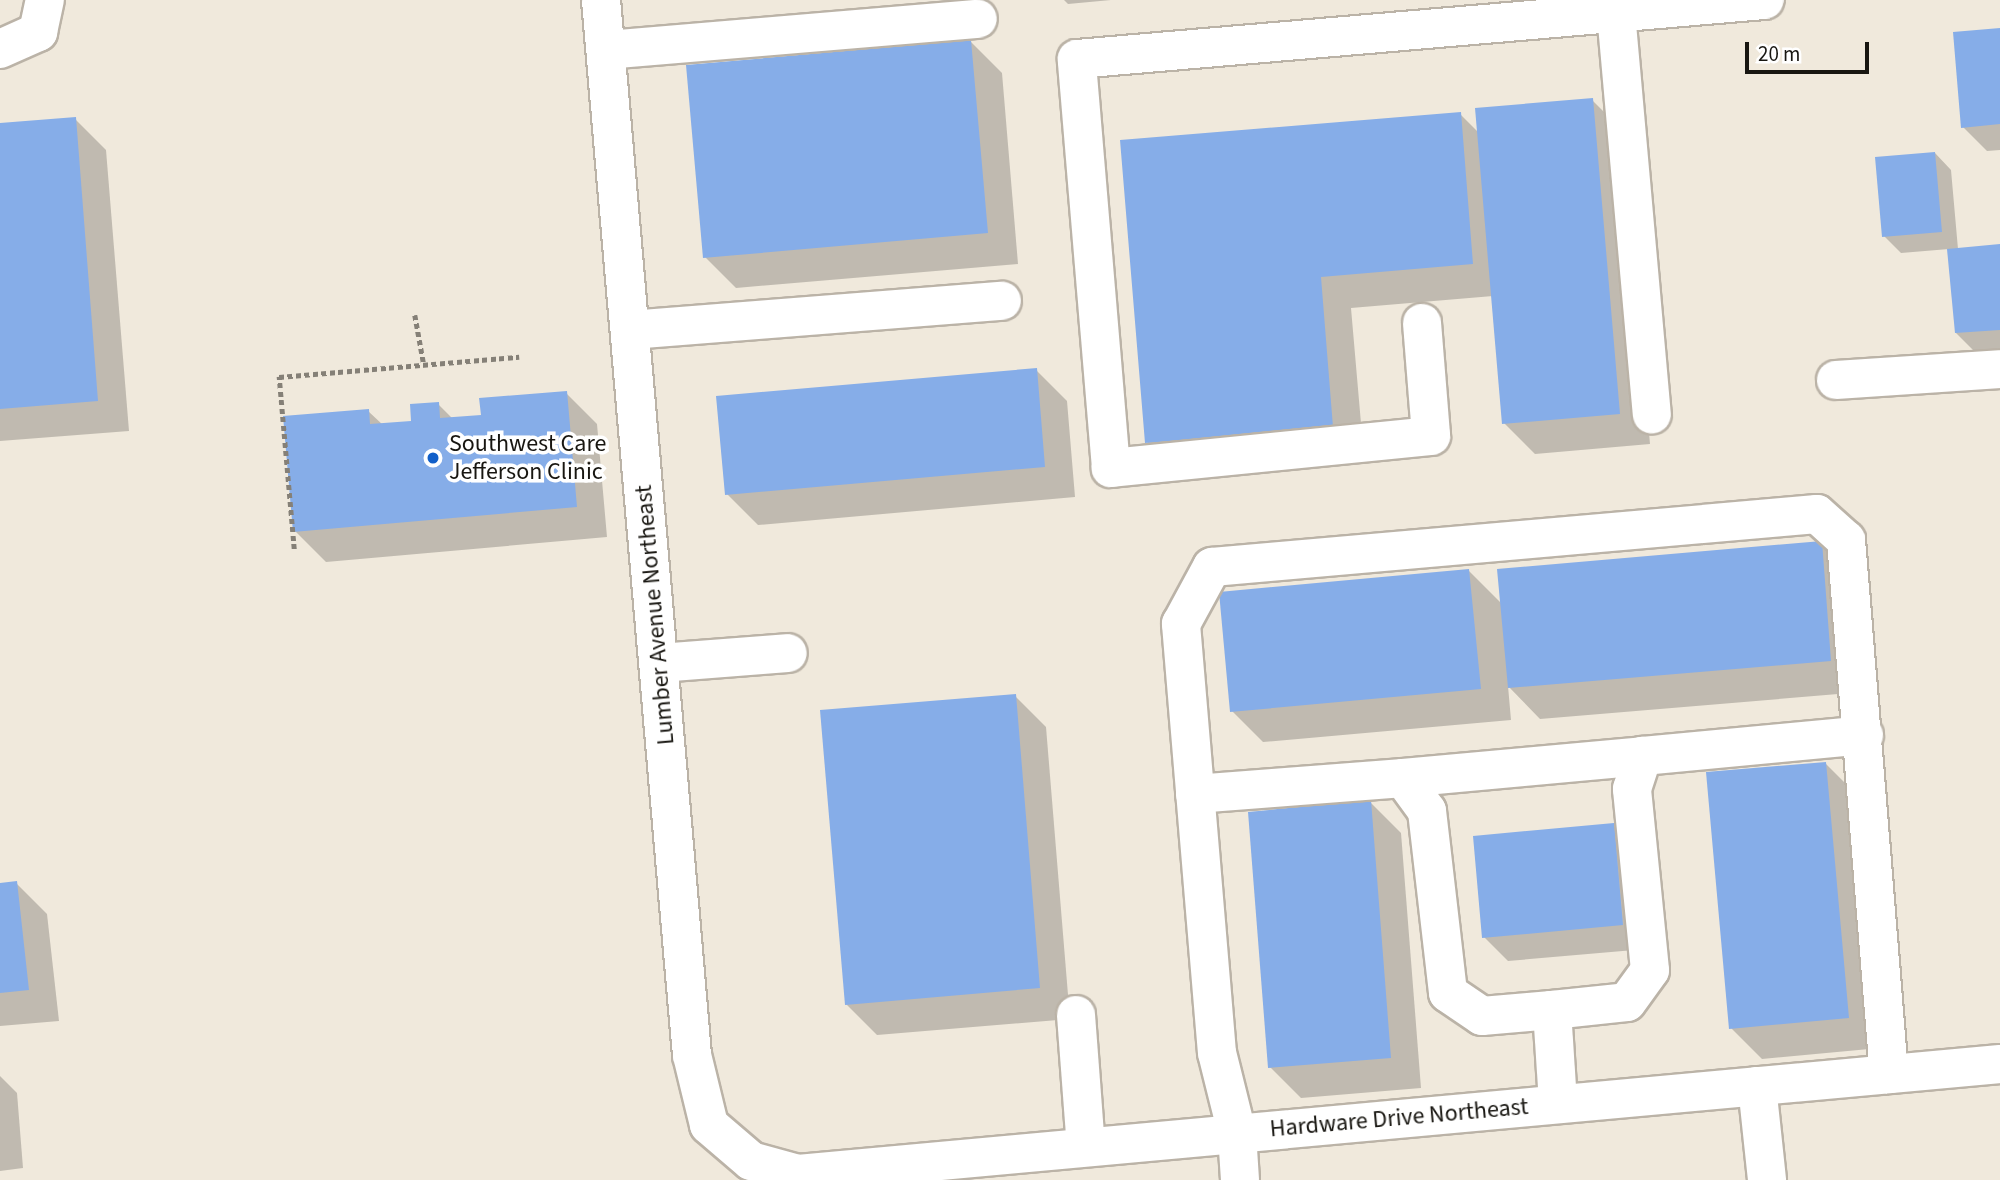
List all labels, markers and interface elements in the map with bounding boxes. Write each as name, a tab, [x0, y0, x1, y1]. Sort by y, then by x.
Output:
scale bar	[1748, 28, 1872, 72]
text: 20 m	[1758, 39, 1800, 69]
place label: Southwest Care Jefferson Clinic	[449, 430, 606, 486]
marker: Southwest Care Jefferson Clinic	[423, 448, 443, 468]
street label: Lumber Avenue Northeast	[629, 484, 681, 746]
street label: Hardware Drive Northeast	[1269, 1092, 1529, 1144]

